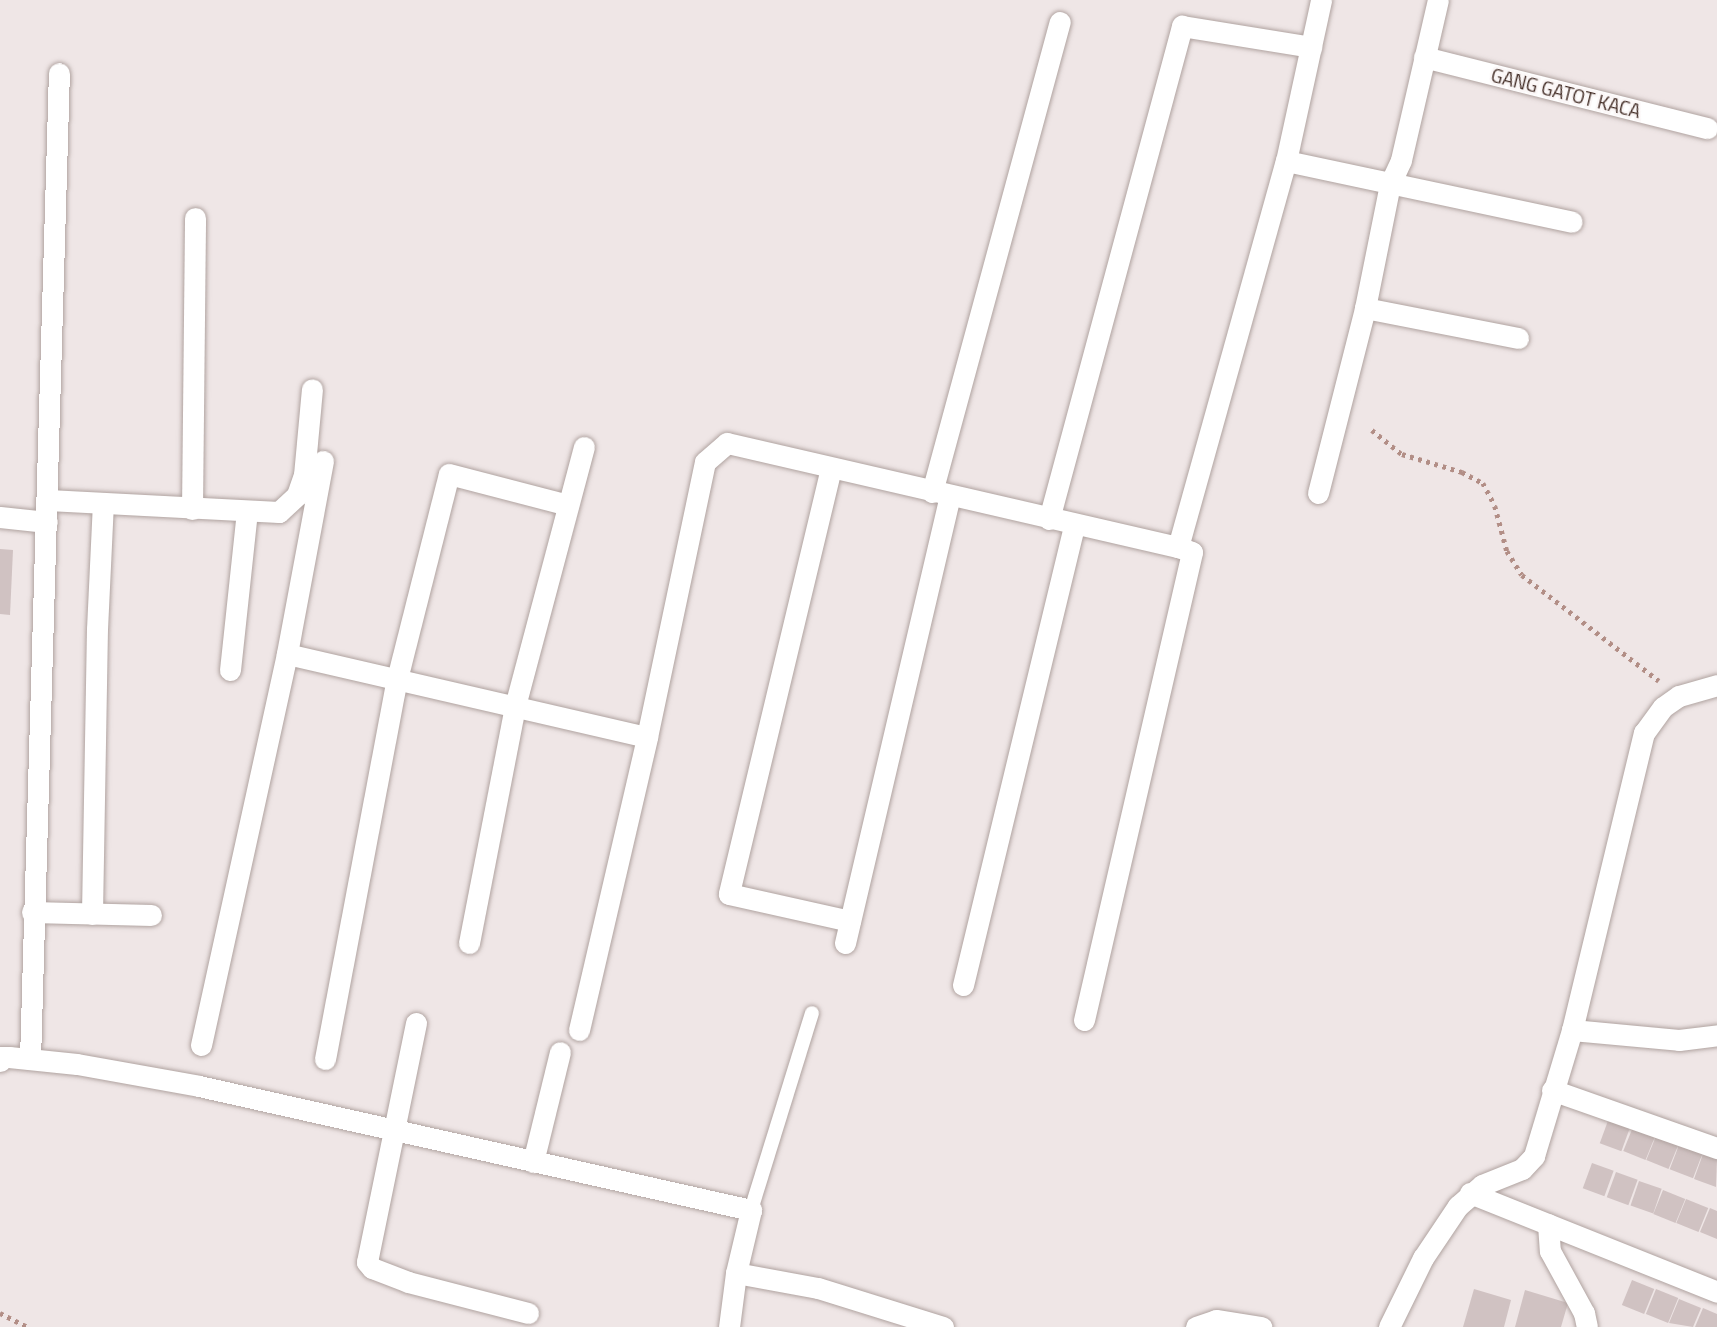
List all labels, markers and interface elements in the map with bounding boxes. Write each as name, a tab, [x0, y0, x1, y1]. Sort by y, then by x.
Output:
street label: GANG GATOT KACA	[1489, 63, 1643, 123]

